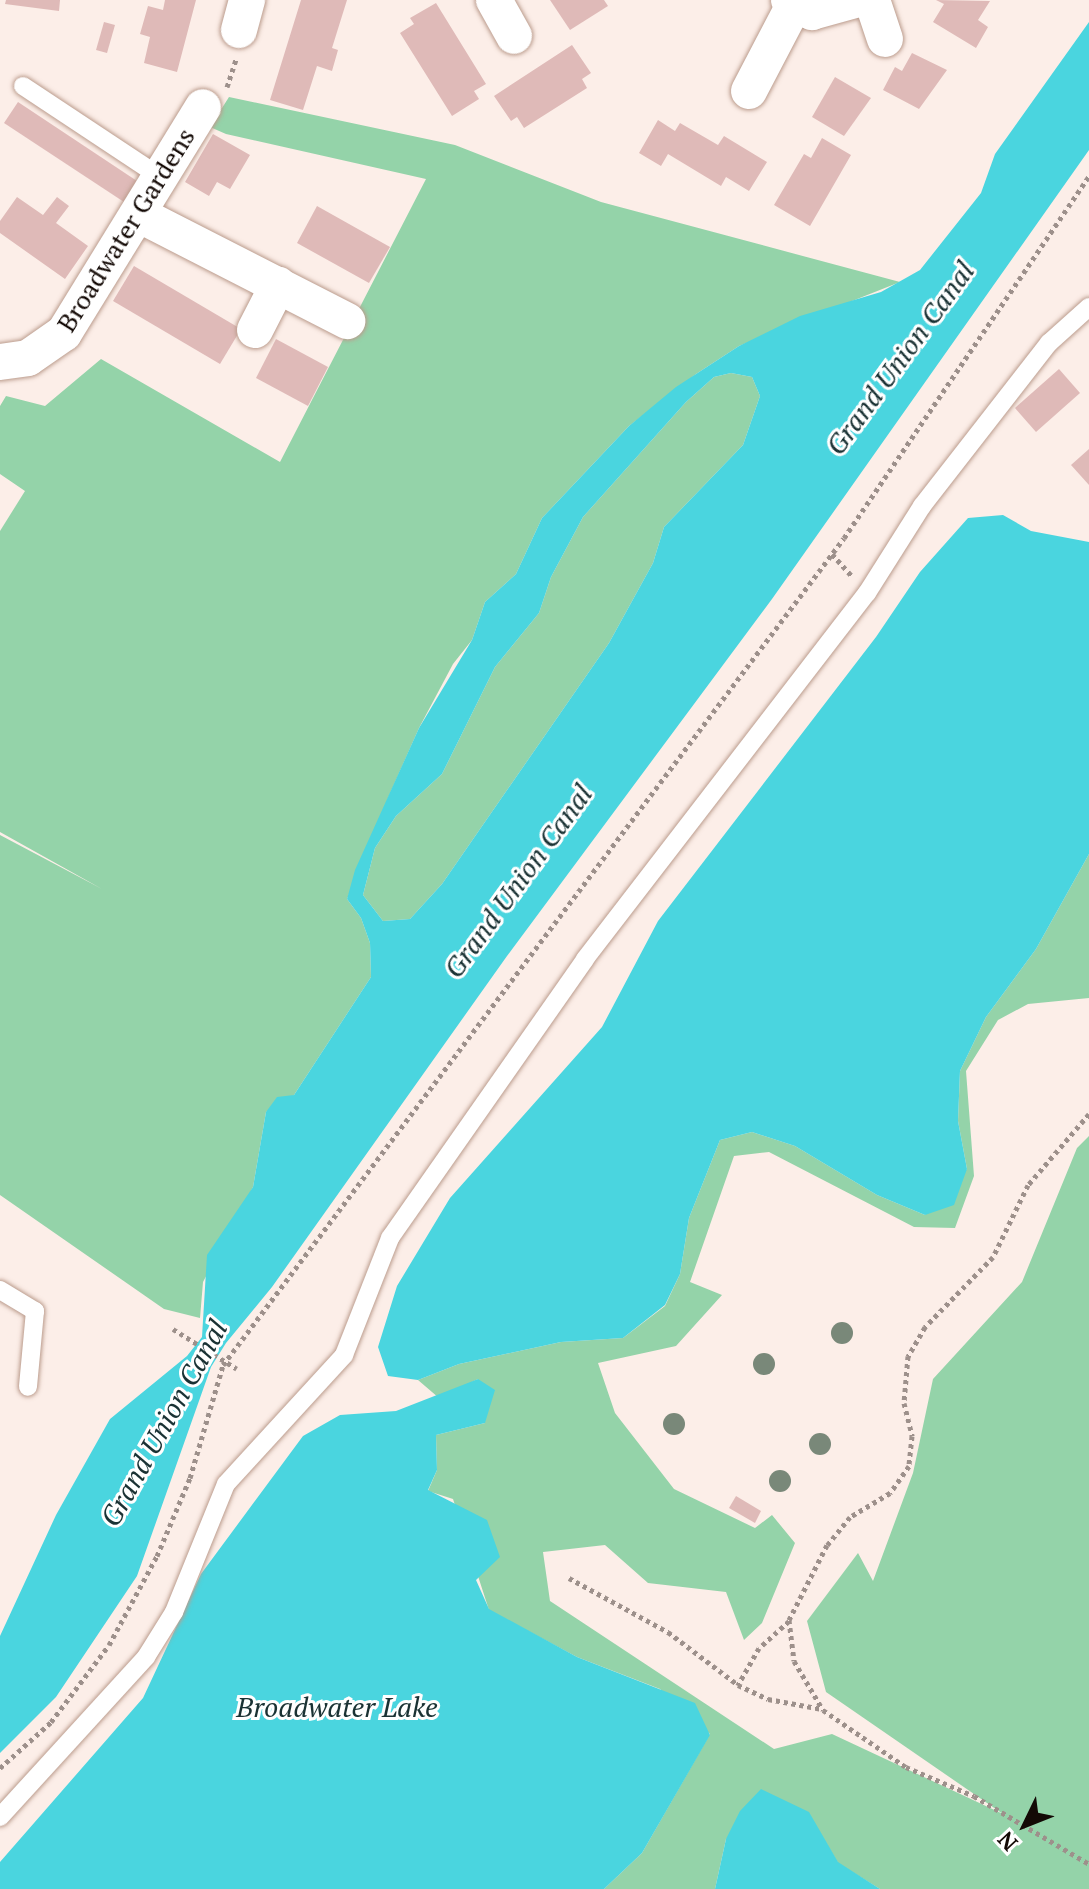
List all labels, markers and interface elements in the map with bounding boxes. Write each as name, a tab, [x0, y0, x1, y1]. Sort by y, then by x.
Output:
street label: Broadwater Gardens	[51, 122, 201, 338]
water label: Grand Union Canal	[819, 255, 981, 461]
water label: Grand Union Canal	[437, 778, 599, 984]
water label: Grand Union Canal	[93, 1314, 235, 1532]
water label: Broadwater Lake	[236, 1690, 438, 1724]
north arrow	[985, 1785, 1065, 1865]
text: N	[991, 1826, 1023, 1858]

